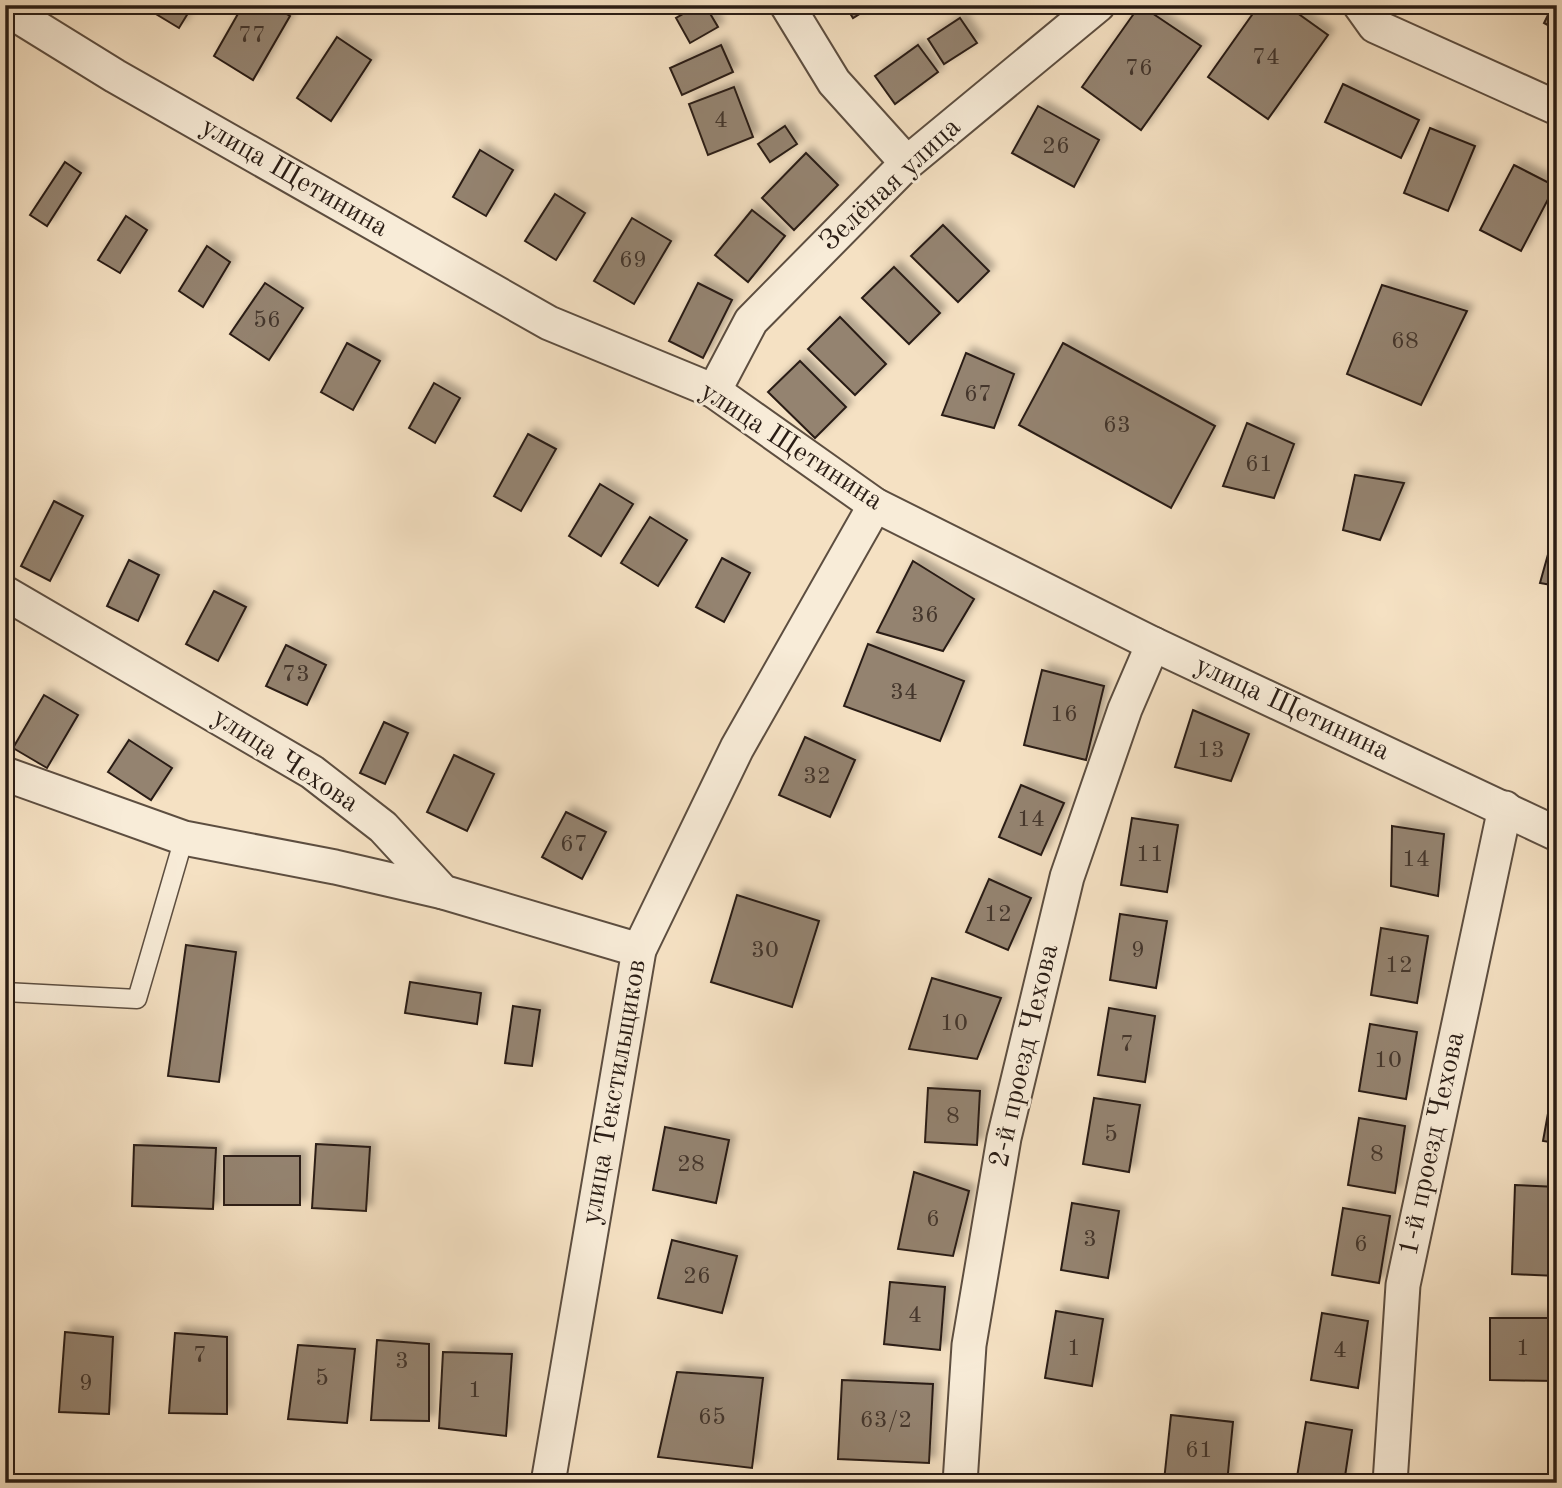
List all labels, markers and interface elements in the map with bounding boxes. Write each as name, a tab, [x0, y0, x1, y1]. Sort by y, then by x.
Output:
house number: 77	[238, 24, 266, 48]
house number: 74	[1252, 46, 1280, 70]
house number: 76	[1125, 57, 1153, 81]
house number: 4	[714, 109, 728, 133]
street label: улица Щетинина	[195, 113, 393, 243]
street label: Зелёная улица	[815, 113, 967, 257]
house number: 26	[1042, 135, 1070, 159]
house number: 69	[619, 249, 647, 273]
house number: 56	[253, 309, 281, 333]
house number: 68	[1391, 330, 1419, 354]
street label: улица Щетинина	[695, 378, 887, 516]
house number: 67	[964, 383, 992, 407]
house number: 63	[1103, 414, 1131, 438]
house number: 61	[1245, 453, 1273, 477]
house number: 36	[911, 604, 939, 628]
street label: улица Щетинина	[1190, 652, 1394, 766]
house number: 73	[282, 663, 310, 687]
house number: 34	[890, 681, 918, 705]
house number: 16	[1050, 703, 1078, 727]
street label: улица Чехова	[207, 704, 363, 819]
house number: 13	[1197, 739, 1225, 763]
house number: 32	[803, 765, 831, 789]
house number: 14	[1017, 808, 1045, 832]
house number: 67	[560, 833, 588, 857]
house number: 11	[1136, 843, 1164, 867]
house number: 14	[1402, 848, 1430, 872]
house number: 12	[984, 903, 1012, 927]
house number: 30	[751, 939, 779, 963]
house number: 9	[1131, 939, 1145, 963]
street label: 2-й проезд Чехова	[986, 941, 1064, 1170]
house number: 12	[1385, 954, 1413, 978]
street label: улица Текстильщиков	[578, 957, 652, 1227]
house number: 10	[940, 1012, 968, 1036]
street label: 1-й проезд Чехова	[1396, 1029, 1470, 1259]
house number: 7	[1120, 1033, 1134, 1057]
house number: 10	[1374, 1049, 1402, 1073]
house number: 8	[946, 1105, 960, 1129]
house number: 5	[1104, 1123, 1118, 1147]
house number: 8	[1370, 1143, 1384, 1167]
house number: 28	[677, 1153, 705, 1177]
house number: 6	[926, 1208, 940, 1232]
house number: 3	[1083, 1228, 1097, 1252]
house number: 6	[1354, 1233, 1368, 1257]
house number: 26	[683, 1265, 711, 1289]
house number: 4	[908, 1304, 922, 1328]
house number: 1	[1067, 1337, 1081, 1361]
house number: 1	[1516, 1337, 1530, 1361]
house number: 4	[1333, 1339, 1347, 1363]
house number: 7	[193, 1344, 207, 1368]
house number: 3	[395, 1350, 409, 1374]
house number: 5	[315, 1367, 329, 1391]
house number: 9	[79, 1372, 93, 1396]
house number: 1	[468, 1379, 482, 1403]
house number: 65	[698, 1406, 726, 1430]
house number: 63/2	[860, 1409, 912, 1433]
house number: 61	[1185, 1439, 1213, 1463]

